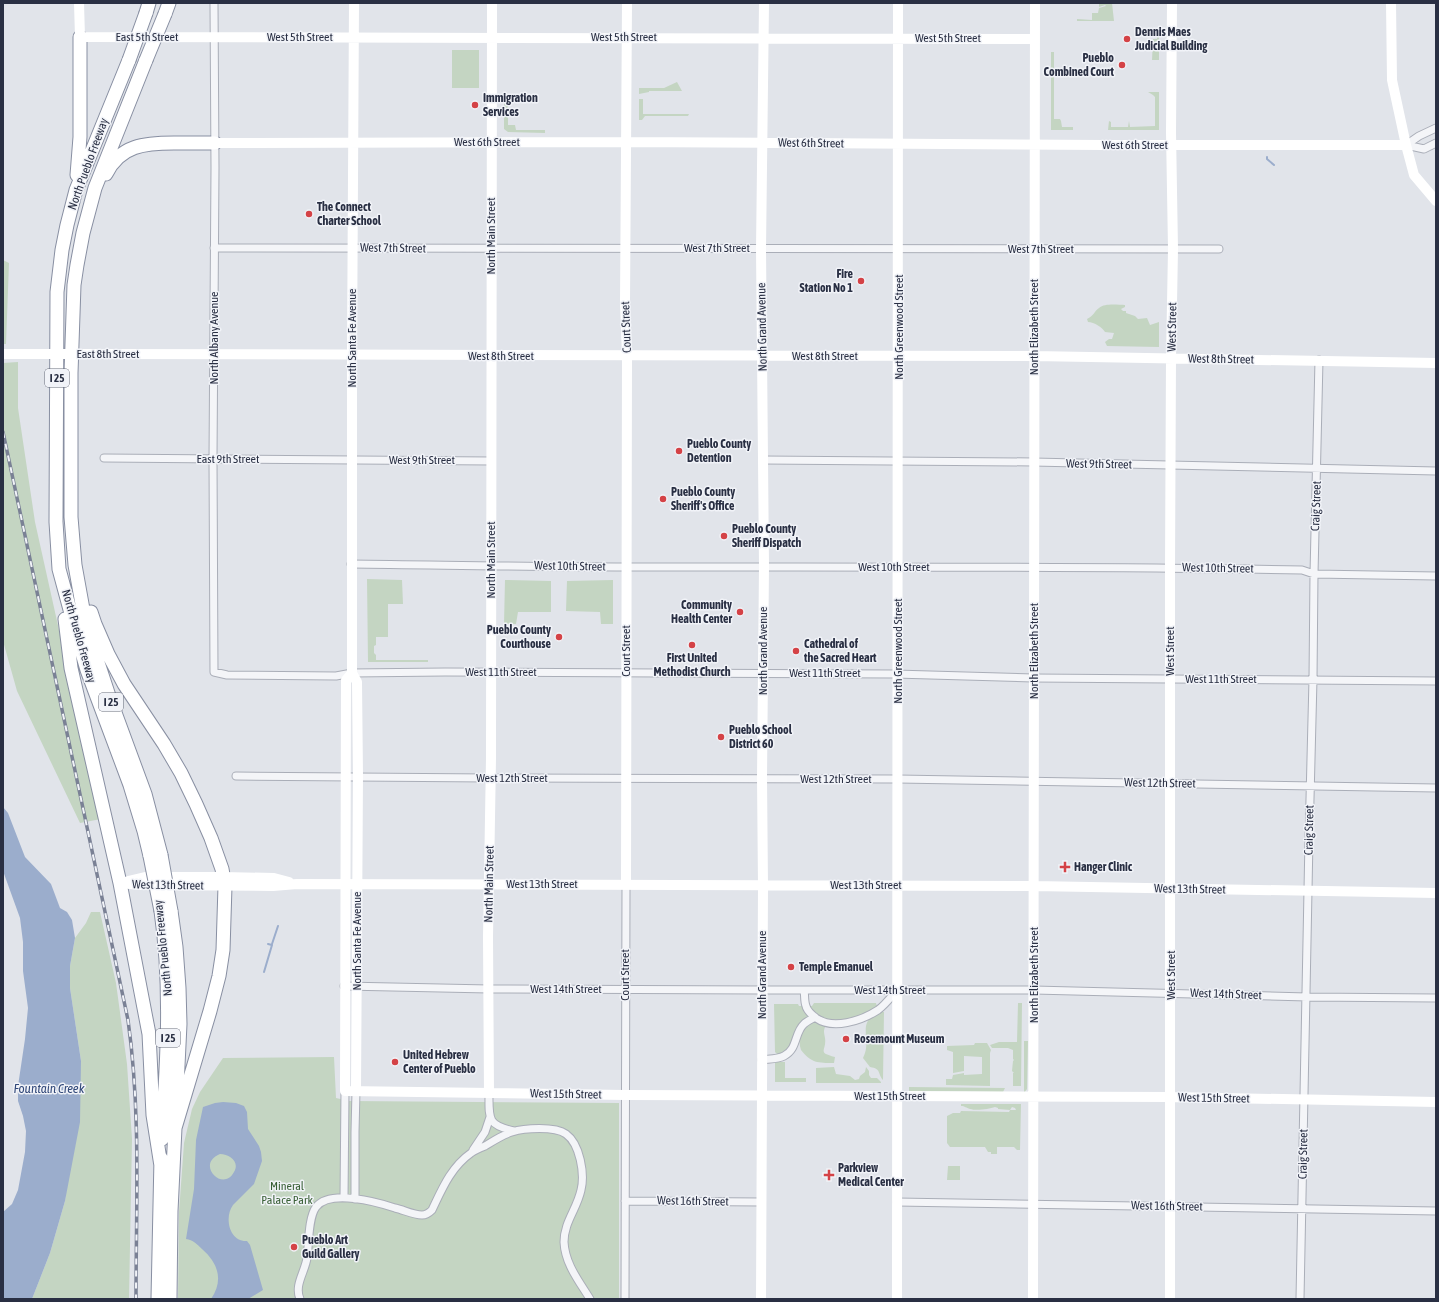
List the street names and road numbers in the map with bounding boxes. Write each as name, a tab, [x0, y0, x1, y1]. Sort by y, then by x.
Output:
street label: East 5th Street	[116, 30, 179, 44]
street label: West 5th Street	[267, 30, 334, 44]
street label: West 5th Street	[591, 30, 658, 44]
street label: West 5th Street	[915, 31, 982, 45]
street label: North Pueblo Freeway	[65, 116, 111, 212]
street label: West 6th Street	[454, 135, 521, 149]
street label: West 6th Street	[778, 135, 845, 151]
street label: West 6th Street	[1102, 138, 1169, 152]
street label: North Main Street	[484, 197, 498, 275]
street label: West 7th Street	[360, 240, 427, 256]
street label: West 7th Street	[684, 241, 751, 255]
street label: West 7th Street	[1008, 242, 1075, 256]
street label: North Greenwood Street	[892, 274, 906, 380]
street label: North Elizabeth Street	[1027, 278, 1041, 375]
street label: North Grand Avenue	[754, 283, 770, 371]
street label: North Santa Fe Avenue	[345, 288, 359, 388]
street label: North Albany Avenue	[207, 291, 221, 385]
street label: Court Street	[618, 300, 634, 353]
street label: West Street	[1165, 302, 1179, 352]
street label: East 8th Street	[77, 347, 140, 361]
street label: West 8th Street	[468, 349, 535, 363]
street label: West 8th Street	[792, 349, 859, 363]
street label: West 8th Street	[1188, 351, 1255, 367]
road number: I 25	[45, 369, 69, 387]
street label: East 9th Street	[197, 452, 260, 466]
street label: West 9th Street	[389, 453, 456, 467]
street label: West 9th Street	[1066, 456, 1133, 472]
street label: Craig Street	[1308, 480, 1324, 531]
street label: North Main Street	[484, 521, 498, 599]
street label: West 10th Street	[534, 558, 606, 574]
street label: West 10th Street	[858, 560, 930, 574]
street label: West 10th Street	[1182, 560, 1254, 576]
street label: North Pueblo Freeway	[59, 588, 99, 684]
street label: North Greenwood Street	[891, 598, 905, 704]
street label: North Elizabeth Street	[1027, 602, 1041, 699]
street label: North Grand Avenue	[756, 607, 770, 695]
street label: Court Street	[619, 625, 633, 677]
street label: West Street	[1163, 626, 1177, 676]
street label: West 11th Street	[465, 665, 537, 679]
street label: West 11th Street	[789, 666, 861, 680]
street label: West 11th Street	[1185, 672, 1257, 686]
road number: I 25	[99, 693, 123, 711]
street label: West 12th Street	[476, 771, 548, 785]
street label: West 12th Street	[800, 772, 872, 786]
street label: West 12th Street	[1124, 775, 1196, 791]
street label: Craig Street	[1302, 804, 1316, 855]
street label: North Main Street	[481, 845, 497, 923]
street label: West 13th Street	[132, 877, 204, 893]
street label: West 13th Street	[506, 877, 578, 891]
street label: West 13th Street	[830, 878, 902, 892]
street label: West 13th Street	[1154, 881, 1226, 897]
street label: North Santa Fe Avenue	[350, 891, 364, 991]
street label: North Pueblo Freeway	[151, 899, 175, 997]
street label: North Elizabeth Street	[1027, 926, 1041, 1023]
street label: North Grand Avenue	[755, 931, 769, 1019]
street label: Court Street	[618, 949, 632, 1001]
street label: West Street	[1164, 950, 1178, 1000]
street label: West 14th Street	[530, 982, 602, 996]
street label: West 14th Street	[854, 983, 926, 997]
street label: West 14th Street	[1190, 986, 1263, 1002]
road number: I 25	[156, 1029, 180, 1047]
street label: West 15th Street	[530, 1086, 602, 1102]
street label: West 15th Street	[854, 1089, 926, 1103]
street label: West 15th Street	[1178, 1090, 1250, 1106]
street label: Craig Street	[1296, 1128, 1310, 1179]
street label: West 16th Street	[657, 1193, 729, 1209]
street label: West 16th Street	[1131, 1198, 1203, 1214]

